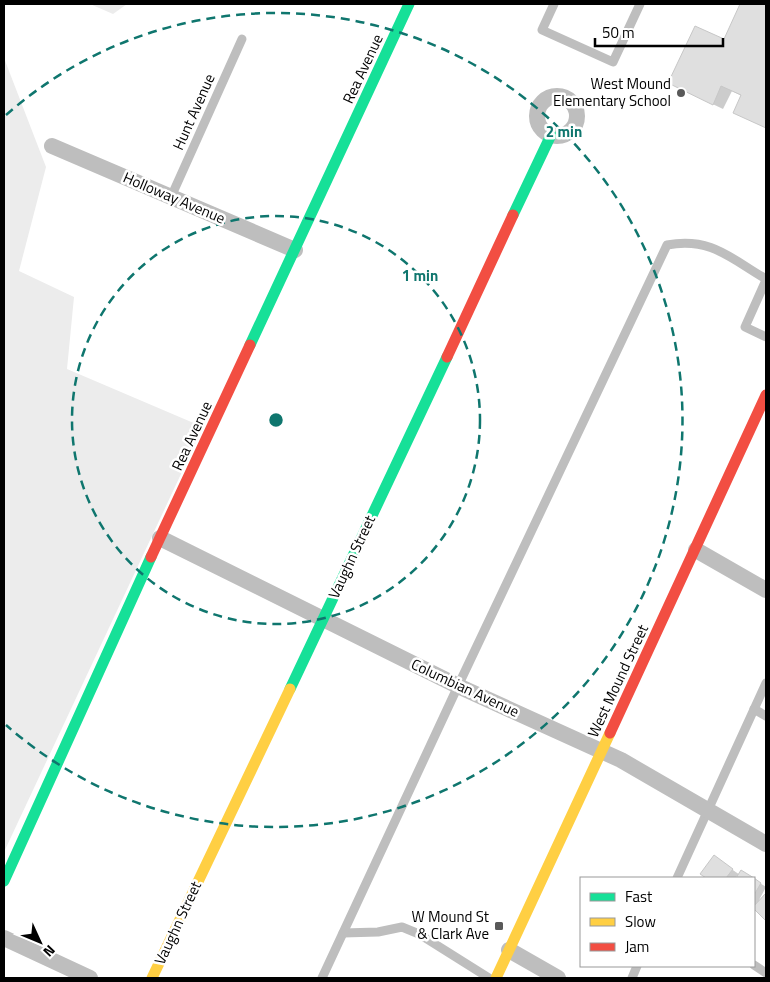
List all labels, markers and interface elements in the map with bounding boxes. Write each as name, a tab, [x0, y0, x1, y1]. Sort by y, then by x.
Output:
scale bar	[595, 15, 722, 47]
text: 50 m	[602, 21, 635, 44]
street label: Rea Avenue	[336, 30, 389, 107]
street label: Hunt Avenue	[166, 70, 221, 154]
place label: West Mound Elementary School	[553, 72, 671, 112]
marker: West Mound Elementary School	[675, 87, 687, 99]
text: 2 min	[546, 120, 582, 143]
street label: Holloway Avenue	[120, 166, 229, 229]
text: 1 min	[402, 264, 438, 287]
street label: Rea Avenue	[165, 397, 218, 474]
centre of rings	[267, 411, 285, 429]
street label: Vaughn Street	[322, 511, 381, 602]
street label: West Mound Street	[581, 620, 654, 741]
street label: Columbian Avenue	[407, 652, 523, 723]
street label: Vaughn Street	[148, 877, 207, 968]
legend	[580, 877, 755, 967]
text: Fast	[625, 885, 653, 908]
place label: W Mound St & Clark Ave	[411, 905, 490, 945]
text: Slow	[625, 910, 656, 933]
north arrow	[15, 917, 65, 967]
marker: W Mound St & Clark Ave	[493, 920, 505, 932]
text: Jam	[625, 935, 649, 958]
text: N	[39, 941, 61, 962]

